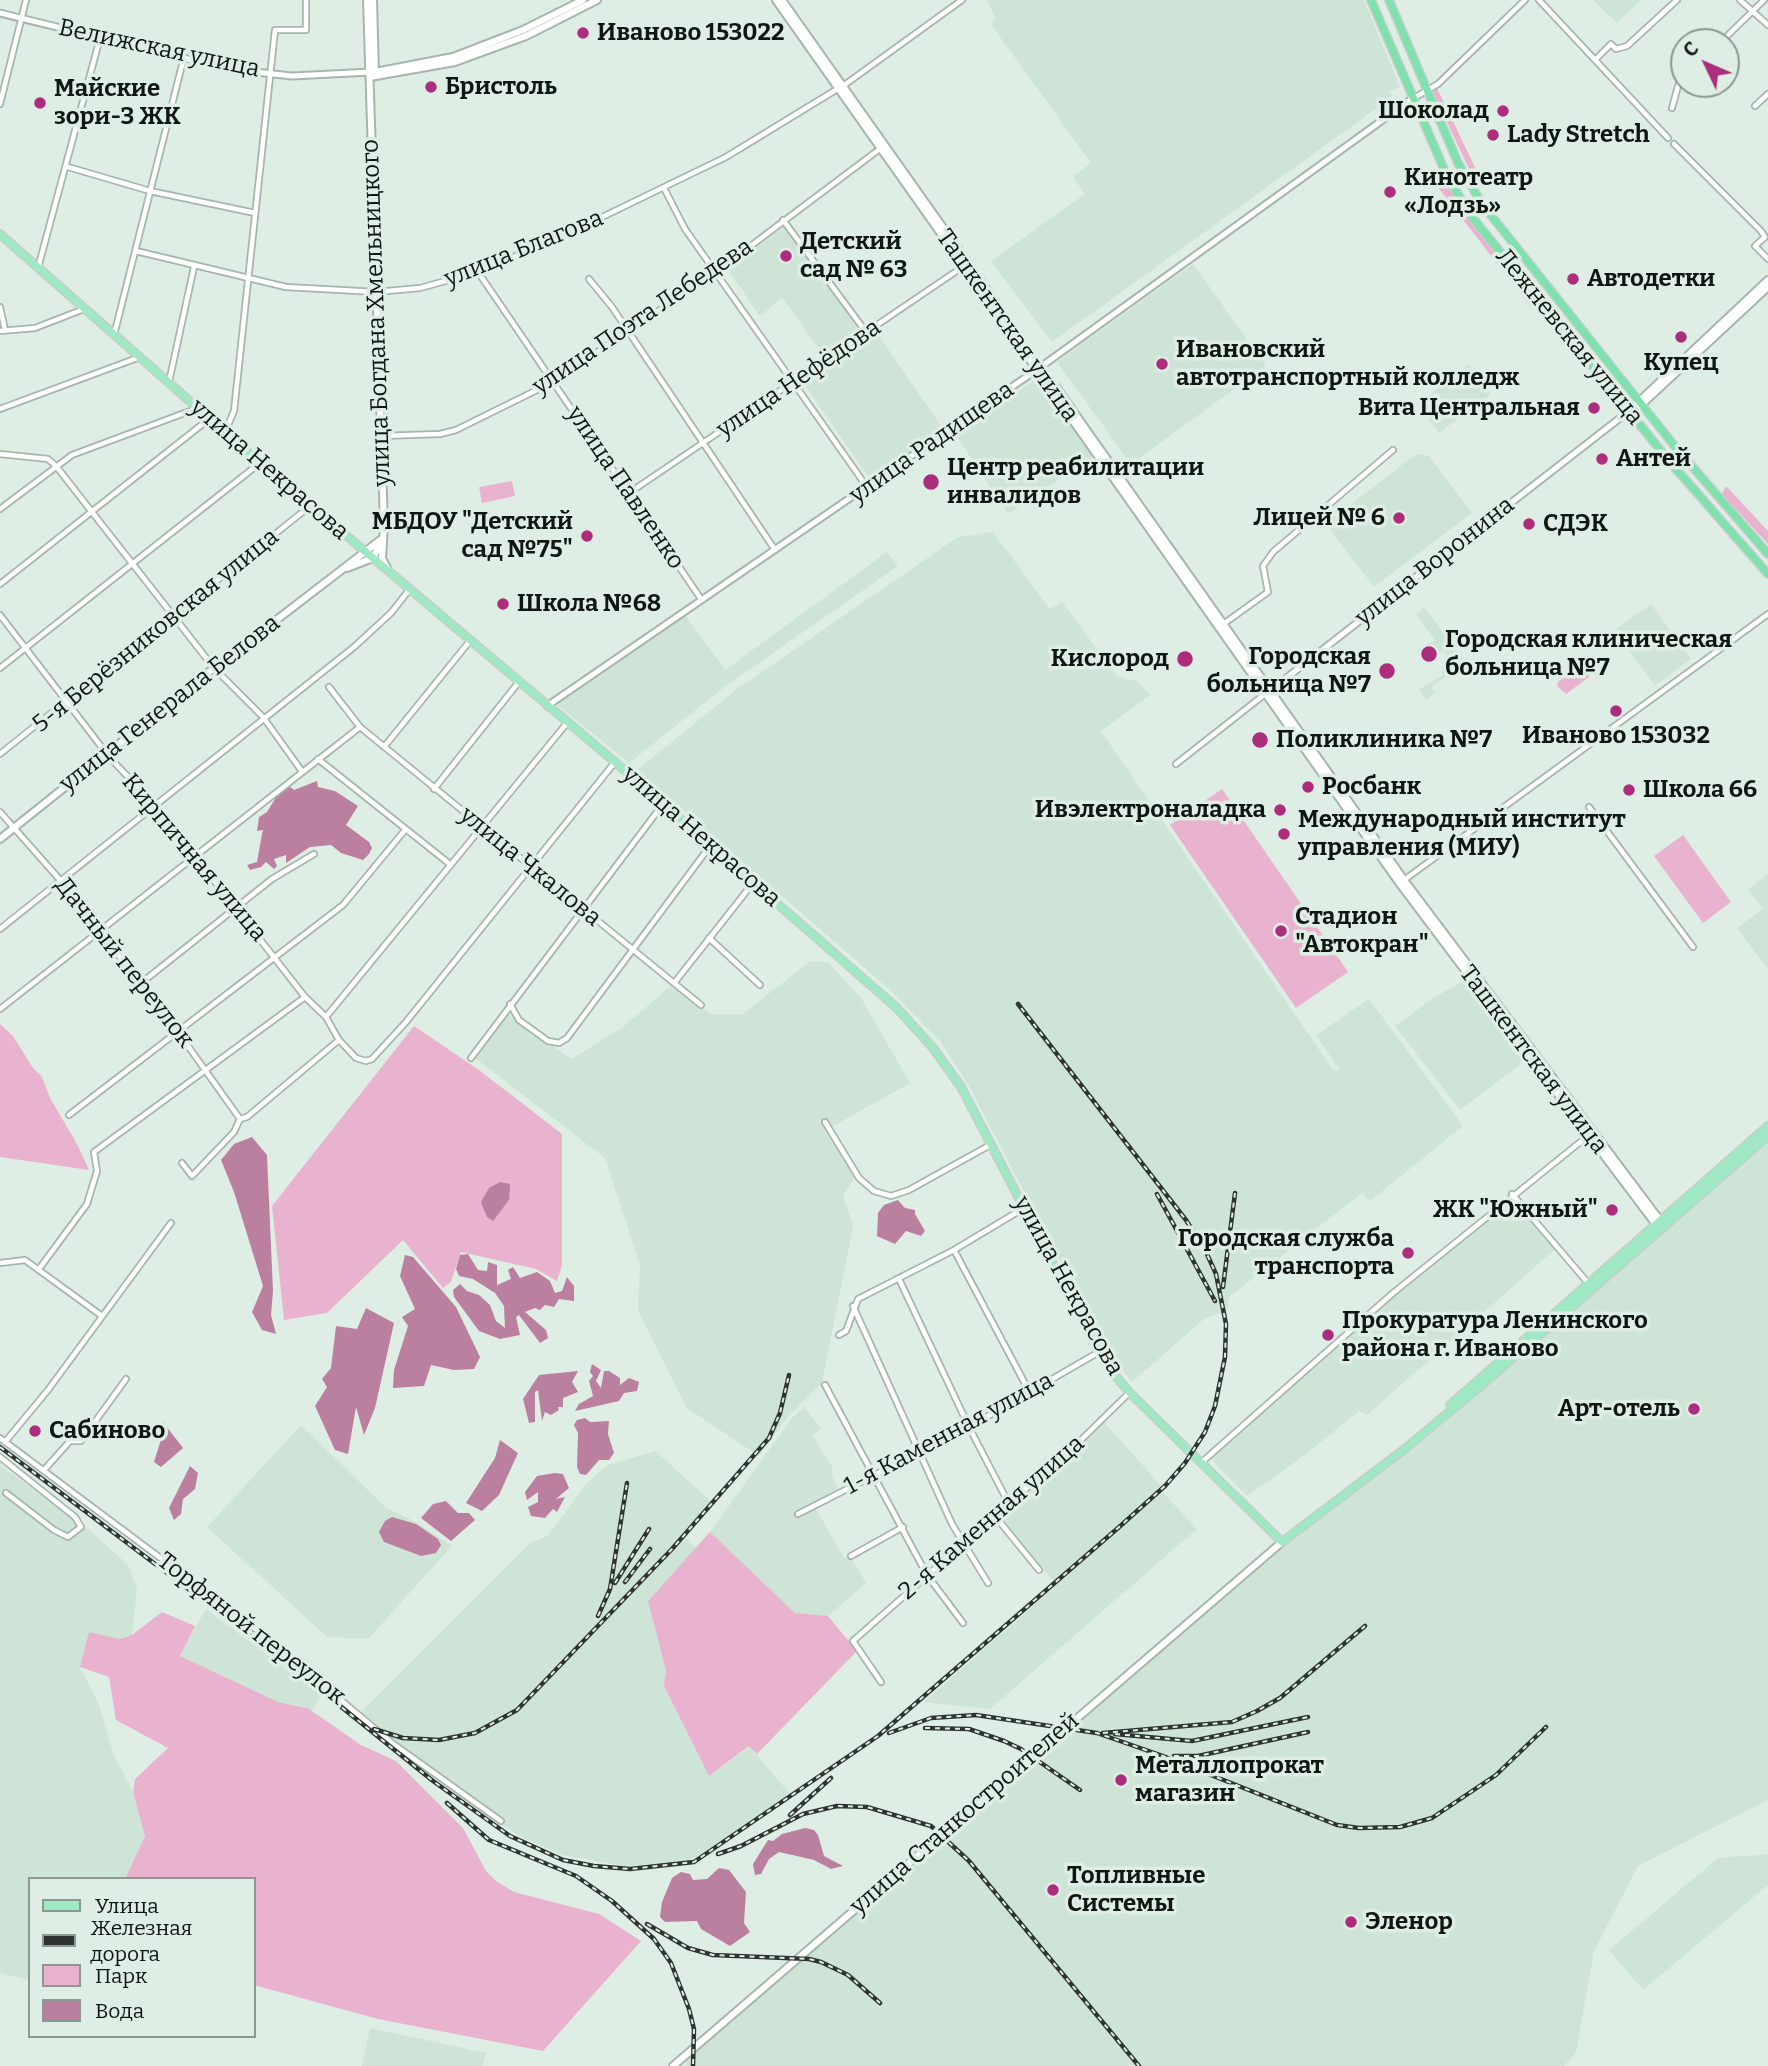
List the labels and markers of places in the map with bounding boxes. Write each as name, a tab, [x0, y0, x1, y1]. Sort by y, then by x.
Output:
place label: Иваново 153022	[597, 19, 785, 47]
marker: Иваново 153022	[575, 25, 591, 41]
place label: Бристоль	[445, 73, 557, 101]
place label: Майские зори-3 ЖК	[54, 75, 181, 131]
marker: Бристоль	[423, 79, 439, 95]
marker: Майские зори-3 ЖК	[32, 95, 48, 111]
place label: Шоколад	[1378, 97, 1489, 125]
marker: Шоколад	[1495, 103, 1511, 119]
place label: Lady Stretch	[1507, 121, 1650, 149]
marker: Lady Stretch	[1485, 127, 1501, 143]
place label: Кинотеатр «Лодзь»	[1404, 164, 1533, 220]
marker: Кинотеатр «Лодзь»	[1382, 184, 1398, 200]
place label: Детский сад № 63	[800, 228, 907, 284]
marker: Детский сад № 63	[778, 248, 794, 264]
place label: Автодетки	[1587, 265, 1715, 293]
marker: Автодетки	[1565, 271, 1581, 287]
marker: Купец	[1673, 329, 1689, 345]
place label: Ивановский автотранспортный колледж	[1176, 336, 1520, 392]
place label: Купец	[1644, 349, 1718, 377]
marker: Ивановский автотранспортный колледж	[1154, 356, 1170, 372]
place label: Вита Центральная	[1358, 394, 1580, 422]
marker: Вита Центральная	[1586, 400, 1602, 416]
place label: Антей	[1616, 445, 1691, 473]
marker: Антей	[1594, 451, 1610, 467]
place label: Центр реабилитации инвалидов	[947, 454, 1204, 510]
marker: Центр реабилитации инвалидов	[921, 472, 941, 492]
place label: Лицей № 6	[1253, 504, 1385, 532]
place label: МБДОУ "Детский сад №75"	[372, 508, 573, 564]
marker: Лицей № 6	[1391, 510, 1407, 526]
place label: СДЭК	[1543, 510, 1608, 538]
marker: СДЭК	[1521, 516, 1537, 532]
marker: МБДОУ "Детский сад №75"	[579, 528, 595, 544]
place label: Школа №68	[517, 590, 661, 618]
marker: Школа №68	[495, 596, 511, 612]
place label: Городская клиническая больница №7	[1445, 626, 1732, 682]
place label: Городская больница №7	[1206, 643, 1371, 699]
marker: Городская клиническая больница №7	[1419, 644, 1439, 664]
place label: Кислород	[1051, 645, 1169, 673]
marker: Кислород	[1175, 649, 1195, 669]
marker: Городская больница №7	[1377, 661, 1397, 681]
marker: Иваново 153032	[1608, 703, 1624, 719]
place label: Иваново 153032	[1522, 722, 1710, 750]
place label: Поликлиника №7	[1276, 726, 1492, 754]
marker: Поликлиника №7	[1250, 730, 1270, 750]
place label: Росбанк	[1322, 773, 1421, 801]
place label: Школа 66	[1643, 776, 1757, 804]
marker: Росбанк	[1300, 779, 1316, 795]
marker: Школа 66	[1621, 782, 1637, 798]
place label: Ивэлектроналадка	[1035, 796, 1266, 824]
marker: Ивэлектроналадка	[1272, 802, 1288, 818]
place label: Международный институт управления (МИУ)	[1298, 806, 1626, 862]
marker: Международный институт управления (МИУ)	[1276, 826, 1292, 842]
place label: Стадион "Автокран"	[1295, 903, 1429, 959]
marker: Стадион "Автокран"	[1273, 923, 1289, 939]
place label: ЖК "Южный"	[1433, 1196, 1598, 1224]
marker: ЖК "Южный"	[1604, 1202, 1620, 1218]
place label: Городская служба транспорта	[1178, 1225, 1394, 1281]
marker: Городская служба транспорта	[1400, 1245, 1416, 1261]
place label: Прокуратура Ленинского района г. Иваново	[1342, 1307, 1648, 1363]
marker: Прокуратура Ленинского района г. Иваново	[1320, 1327, 1336, 1343]
place label: Арт-отель	[1558, 1395, 1680, 1423]
marker: Арт-отель	[1686, 1401, 1702, 1417]
place label: Сабиново	[49, 1417, 165, 1445]
marker: Сабиново	[27, 1423, 43, 1439]
place label: Металлопрокат магазин	[1135, 1752, 1324, 1808]
marker: Металлопрокат магазин	[1113, 1772, 1129, 1788]
place label: Топливные Системы	[1067, 1862, 1205, 1918]
marker: Топливные Системы	[1045, 1882, 1061, 1898]
place label: Эленор	[1365, 1908, 1453, 1936]
marker: Эленор	[1343, 1914, 1359, 1930]

